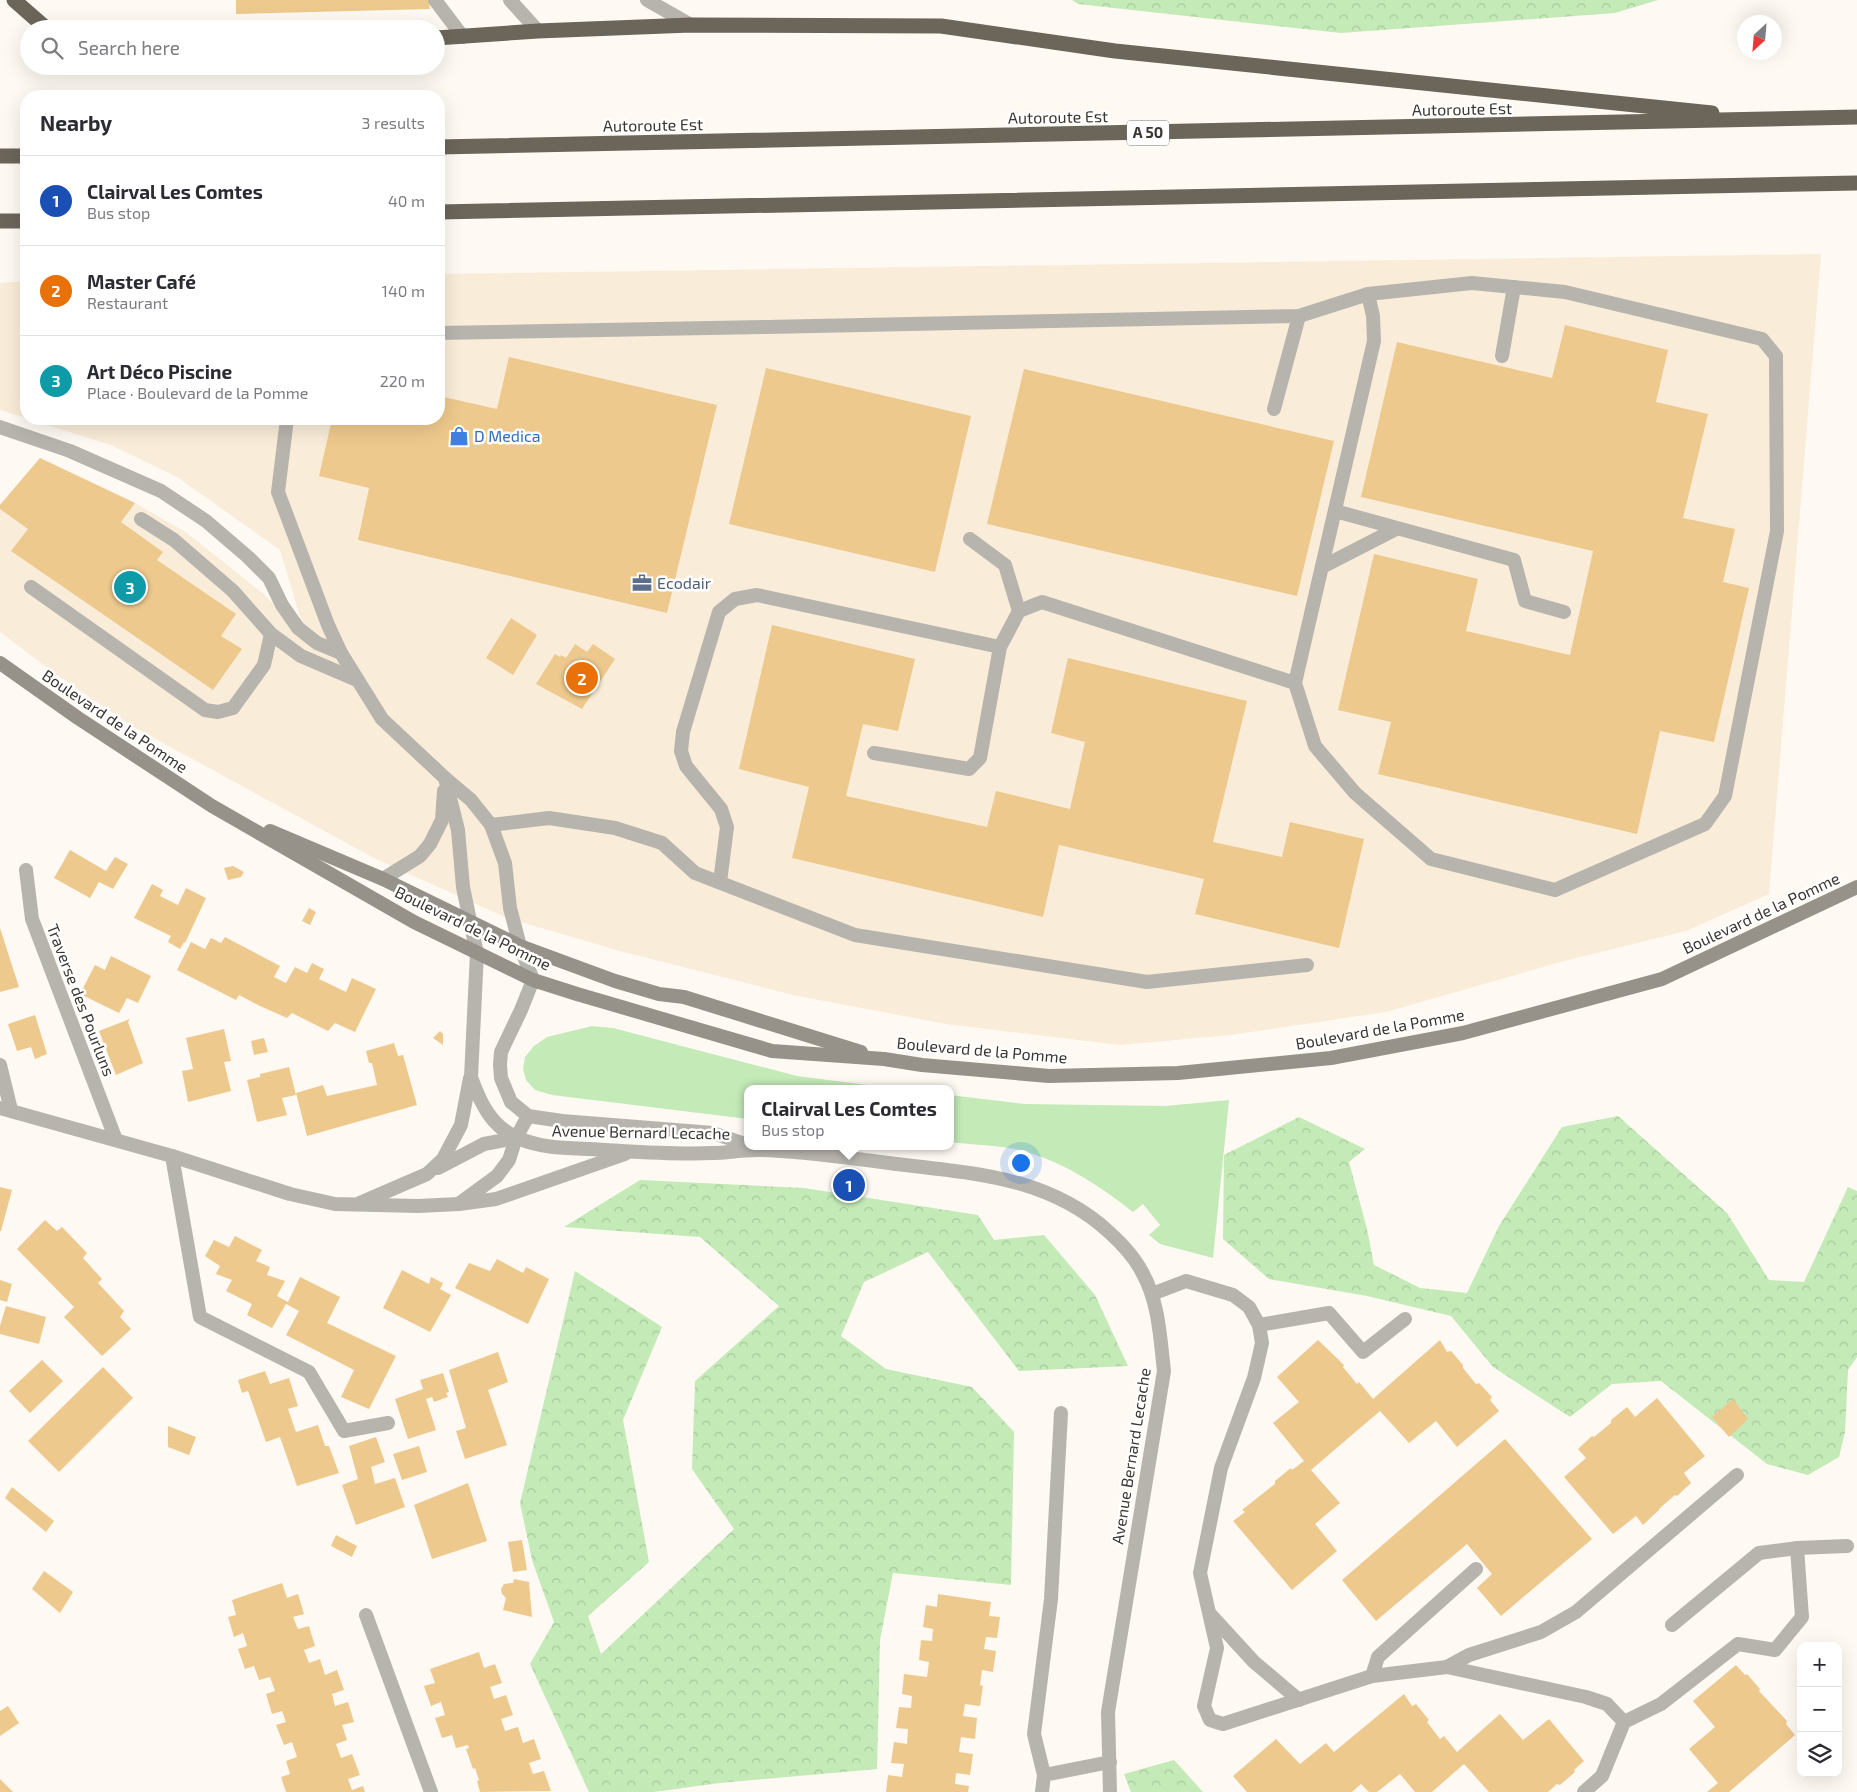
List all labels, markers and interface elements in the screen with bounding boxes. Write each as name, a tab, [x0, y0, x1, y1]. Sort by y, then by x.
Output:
north arrow	[1737, 15, 1782, 60]
search box	[20, 20, 445, 75]
icon: search	[38, 34, 66, 62]
text: Search here	[78, 36, 180, 59]
street label: Autoroute Est	[1412, 98, 1512, 119]
street label: Autoroute Est	[1008, 106, 1108, 127]
text: Nearby	[40, 110, 112, 135]
text: 3 results	[362, 113, 425, 132]
street label: Autoroute Est	[603, 114, 703, 135]
road number: A 50	[1127, 120, 1169, 146]
text: Clairval Les Comtes	[87, 180, 263, 203]
text: 1	[53, 191, 59, 210]
text: 40 m	[388, 191, 425, 210]
text: Bus stop	[87, 203, 150, 222]
text: Master Café	[87, 270, 196, 293]
text: 2	[51, 281, 61, 300]
text: 140 m	[382, 281, 425, 300]
text: Restaurant	[87, 293, 168, 312]
text: Art Déco Piscine	[87, 360, 232, 383]
text: 3	[51, 371, 61, 390]
text: 220 m	[380, 371, 425, 390]
text: Place · Boulevard de la Pomme	[87, 383, 308, 402]
shop icon: D Medica	[448, 425, 470, 447]
place label: D Medica	[474, 426, 541, 445]
pin: 3	[114, 568, 146, 606]
office icon: Ecodair	[631, 572, 653, 594]
place label: Ecodair	[657, 573, 712, 592]
pin: 2	[566, 659, 598, 697]
street label: Boulevard de la Pomme	[39, 665, 192, 776]
street label: Boulevard de la Pomme	[1679, 868, 1842, 957]
street label: Boulevard de la Pomme	[392, 882, 554, 974]
street label: Traverse des Pourluns	[44, 921, 119, 1079]
street label: Boulevard de la Pomme	[1294, 1004, 1466, 1053]
street label: Boulevard de la Pomme	[896, 1033, 1068, 1066]
popup	[744, 1085, 954, 1150]
text: Clairval Les Comtes	[761, 1097, 937, 1120]
street label: Avenue Bernard Lecache	[552, 1120, 730, 1143]
text: Bus stop	[761, 1120, 824, 1139]
your location	[1008, 1150, 1034, 1176]
pin: 1	[833, 1166, 865, 1204]
street label: Avenue Bernard Lecache	[1107, 1366, 1154, 1545]
map controls	[1797, 1642, 1842, 1777]
button: +	[1797, 1642, 1842, 1687]
button: −	[1797, 1687, 1842, 1732]
button: layers	[1797, 1732, 1842, 1777]

